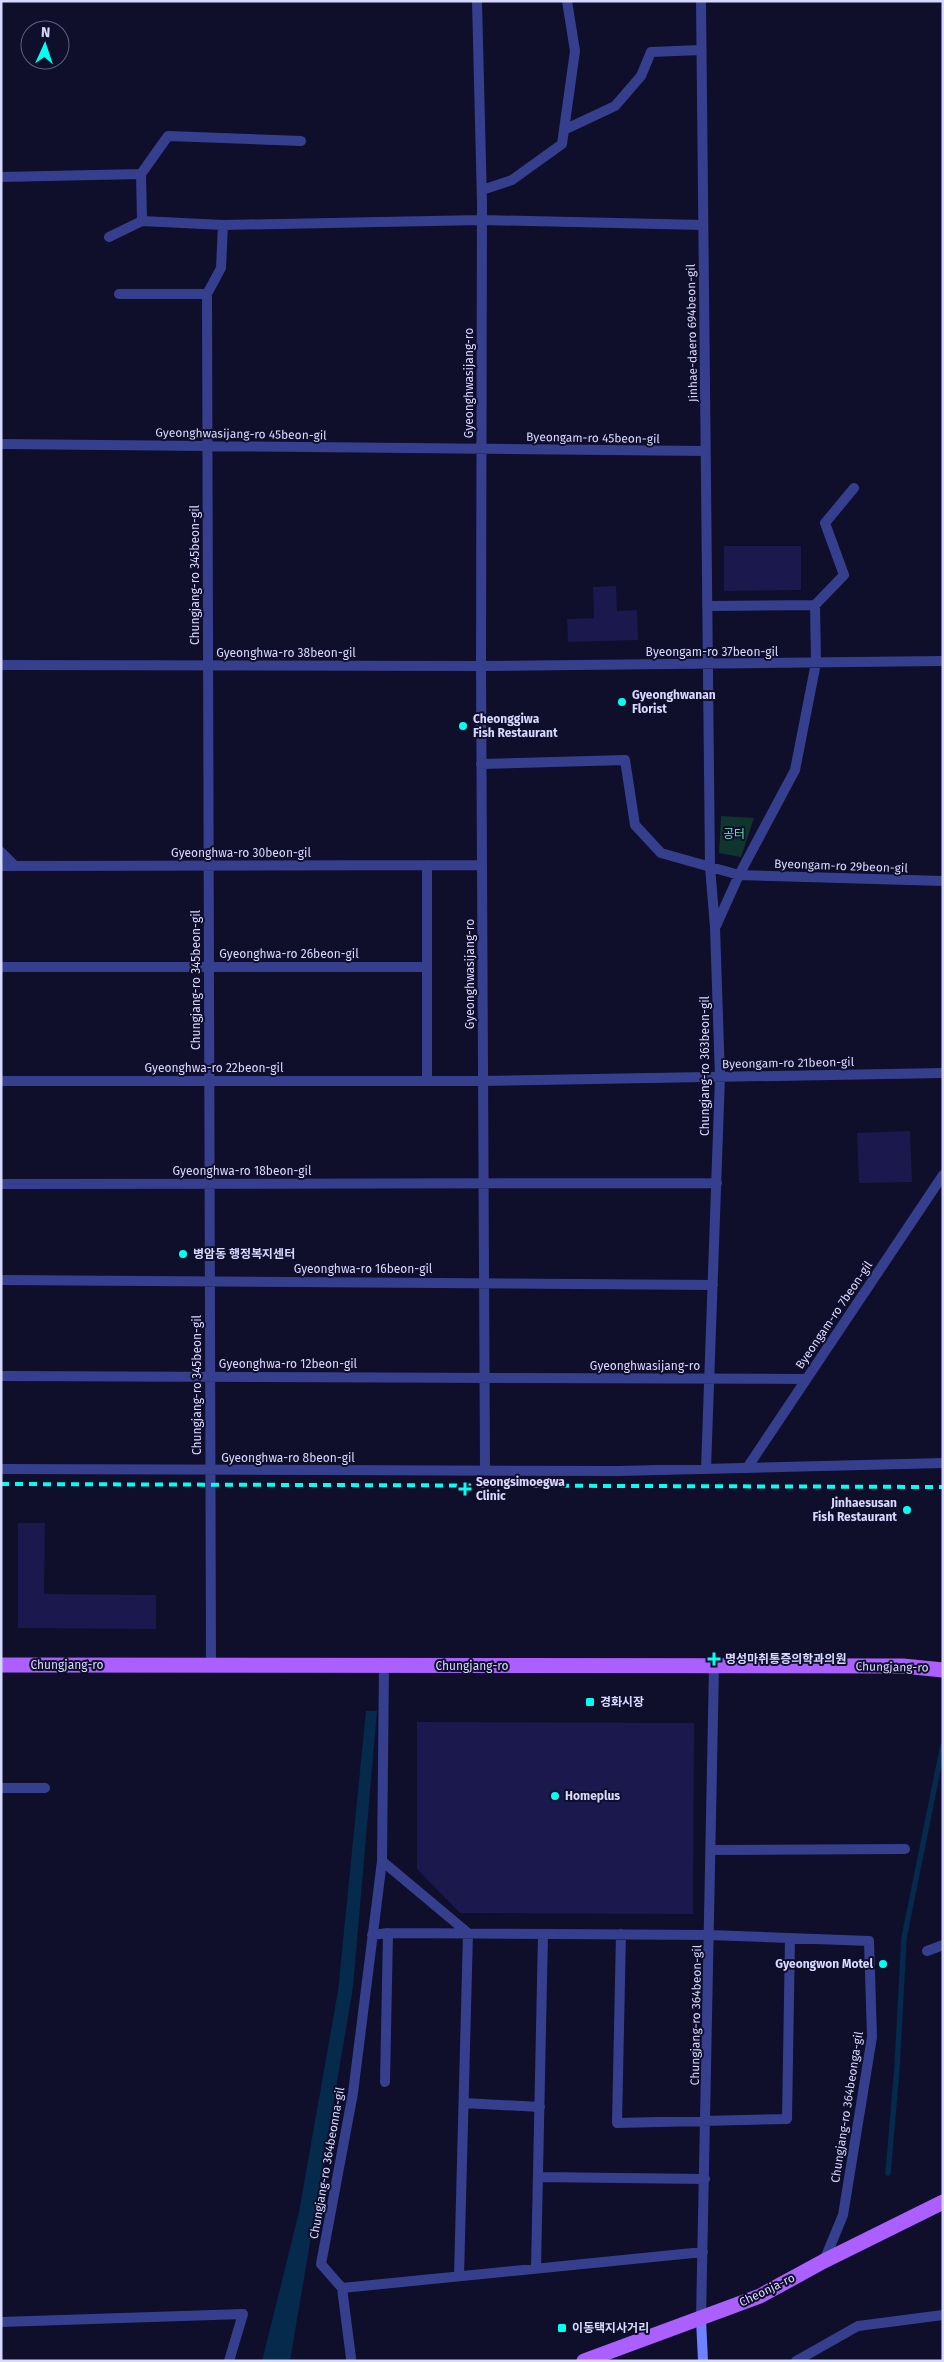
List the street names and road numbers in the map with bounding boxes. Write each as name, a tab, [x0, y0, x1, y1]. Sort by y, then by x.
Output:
street label: Jinhae-daero 694beon-gil	[684, 263, 700, 402]
street label: Gyeonghwasijang-ro	[462, 328, 476, 438]
street label: Gyeonghwasijang-ro 45beon-gil	[155, 426, 327, 443]
street label: Byeongam-ro 45beon-gil	[526, 430, 660, 446]
street label: Chungjang-ro 345beon-gil	[188, 504, 202, 645]
street label: Byeongam-ro 37beon-gil	[646, 645, 779, 659]
street label: Gyeonghwa-ro 38beon-gil	[216, 646, 356, 660]
street label: Gyeonghwa-ro 30beon-gil	[171, 846, 311, 860]
street label: Byeongam-ro 29beon-gil	[774, 857, 909, 875]
street label: Chungjang-ro 345beon-gil	[189, 909, 203, 1050]
street label: Gyeonghwasijang-ro	[463, 919, 477, 1029]
street label: Gyeonghwa-ro 26beon-gil	[219, 947, 359, 961]
street label: Chungjang-ro 363beon-gil	[698, 995, 712, 1136]
street label: Byeongam-ro 21beon-gil	[722, 1055, 855, 1071]
street label: Gyeonghwa-ro 22beon-gil	[144, 1061, 284, 1075]
street label: Gyeonghwa-ro 18beon-gil	[173, 1164, 312, 1178]
street label: Byeongam-ro 7beon-gil	[793, 1258, 876, 1372]
street label: Gyeonghwa-ro 16beon-gil	[294, 1262, 433, 1276]
street label: Chungjang-ro 345beon-gil	[190, 1314, 204, 1455]
street label: Gyeonghwa-ro 12beon-gil	[219, 1357, 358, 1371]
street label: Gyeonghwasijang-ro	[590, 1359, 700, 1373]
street label: Gyeonghwa-ro 8beon-gil	[221, 1451, 355, 1465]
street label: Chungjang-ro	[30, 1658, 104, 1672]
street label: Chungjang-ro	[435, 1659, 509, 1673]
street label: Chungjang-ro	[855, 1659, 929, 1675]
street label: Chungjang-ro 364beon-gil	[688, 1944, 704, 2085]
street label: Chungjang-ro 364beonga-gil	[828, 2030, 866, 2184]
street label: Chungjang-ro 364beonna-gil	[307, 2085, 347, 2240]
street label: Cheonja-ro	[737, 2271, 797, 2309]

